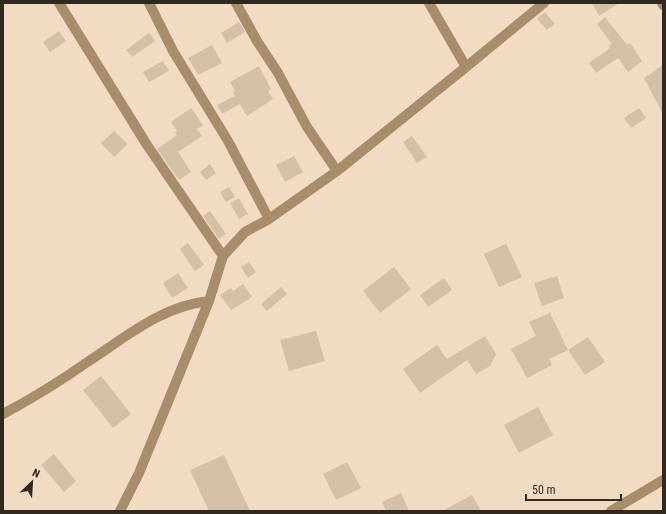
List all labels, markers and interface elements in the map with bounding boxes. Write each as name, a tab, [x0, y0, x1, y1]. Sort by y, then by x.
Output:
north arrow	[12, 462, 52, 502]
text: N	[30, 466, 42, 481]
scale bar	[526, 476, 621, 502]
text: 50 m	[532, 483, 556, 497]

